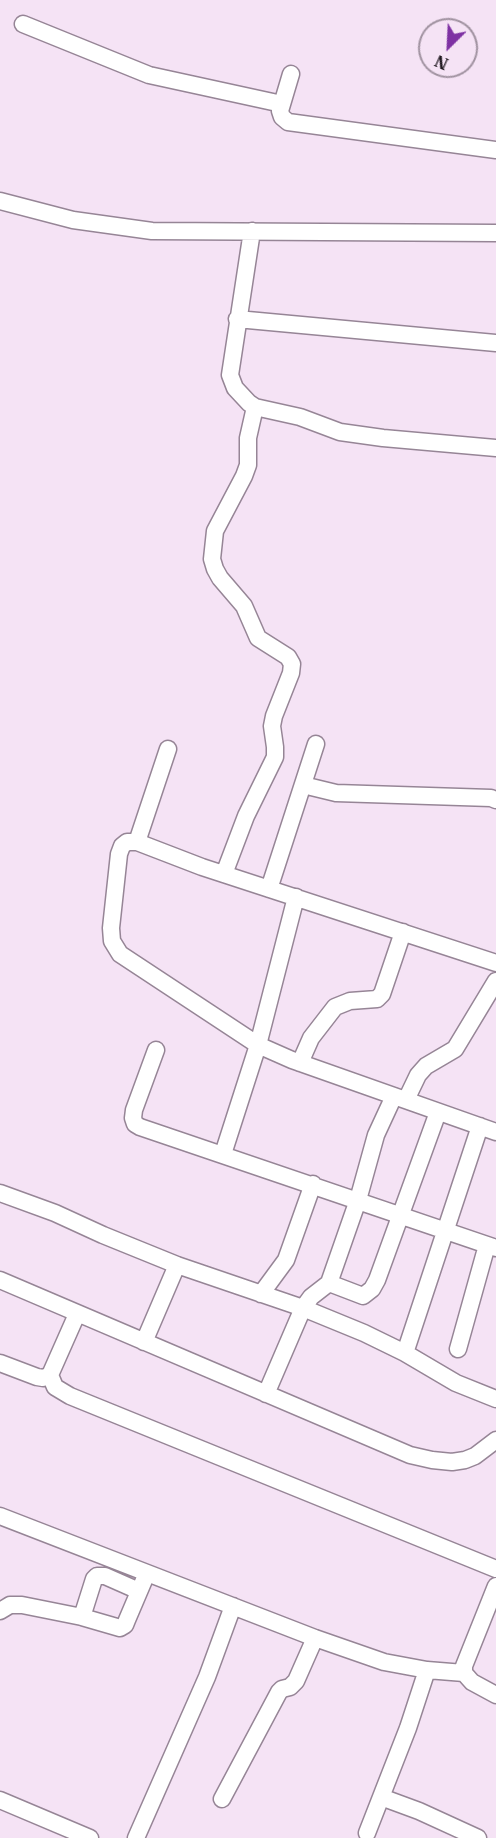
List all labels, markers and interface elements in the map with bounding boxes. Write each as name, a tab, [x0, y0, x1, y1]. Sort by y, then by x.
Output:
north arrow	[418, 18, 478, 78]
text: N	[432, 51, 451, 74]

